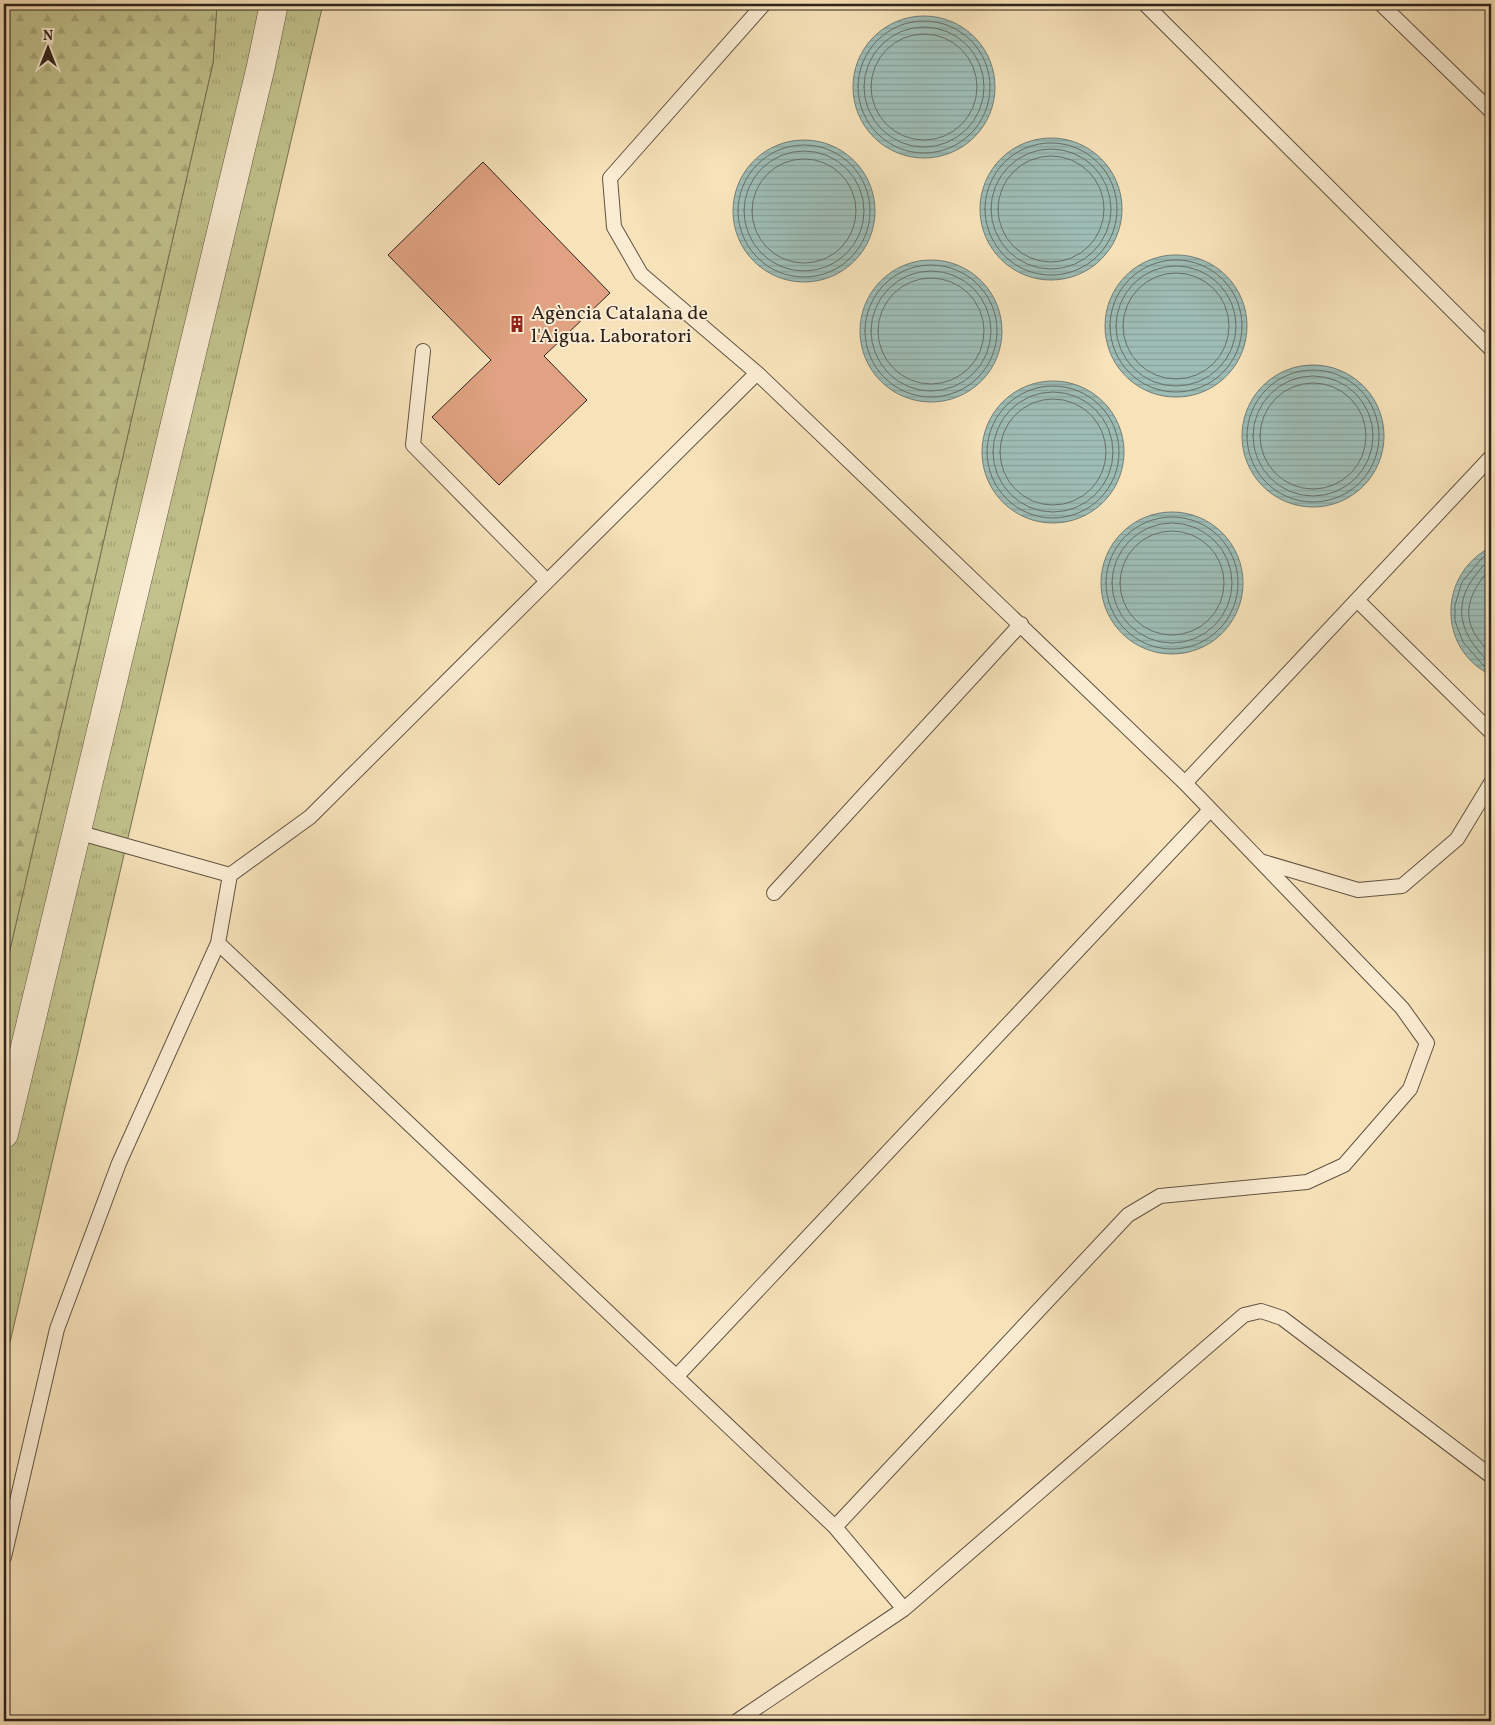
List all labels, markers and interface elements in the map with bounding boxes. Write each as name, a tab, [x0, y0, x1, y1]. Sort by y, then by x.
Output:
north arrow	[22, 22, 72, 72]
text: N	[43, 27, 53, 46]
place label: Agència Catalana de l'Aigua. Laboratori	[531, 300, 708, 351]
building icon: Agència Catalana de l'Aigua. Laboratori	[507, 314, 527, 334]

